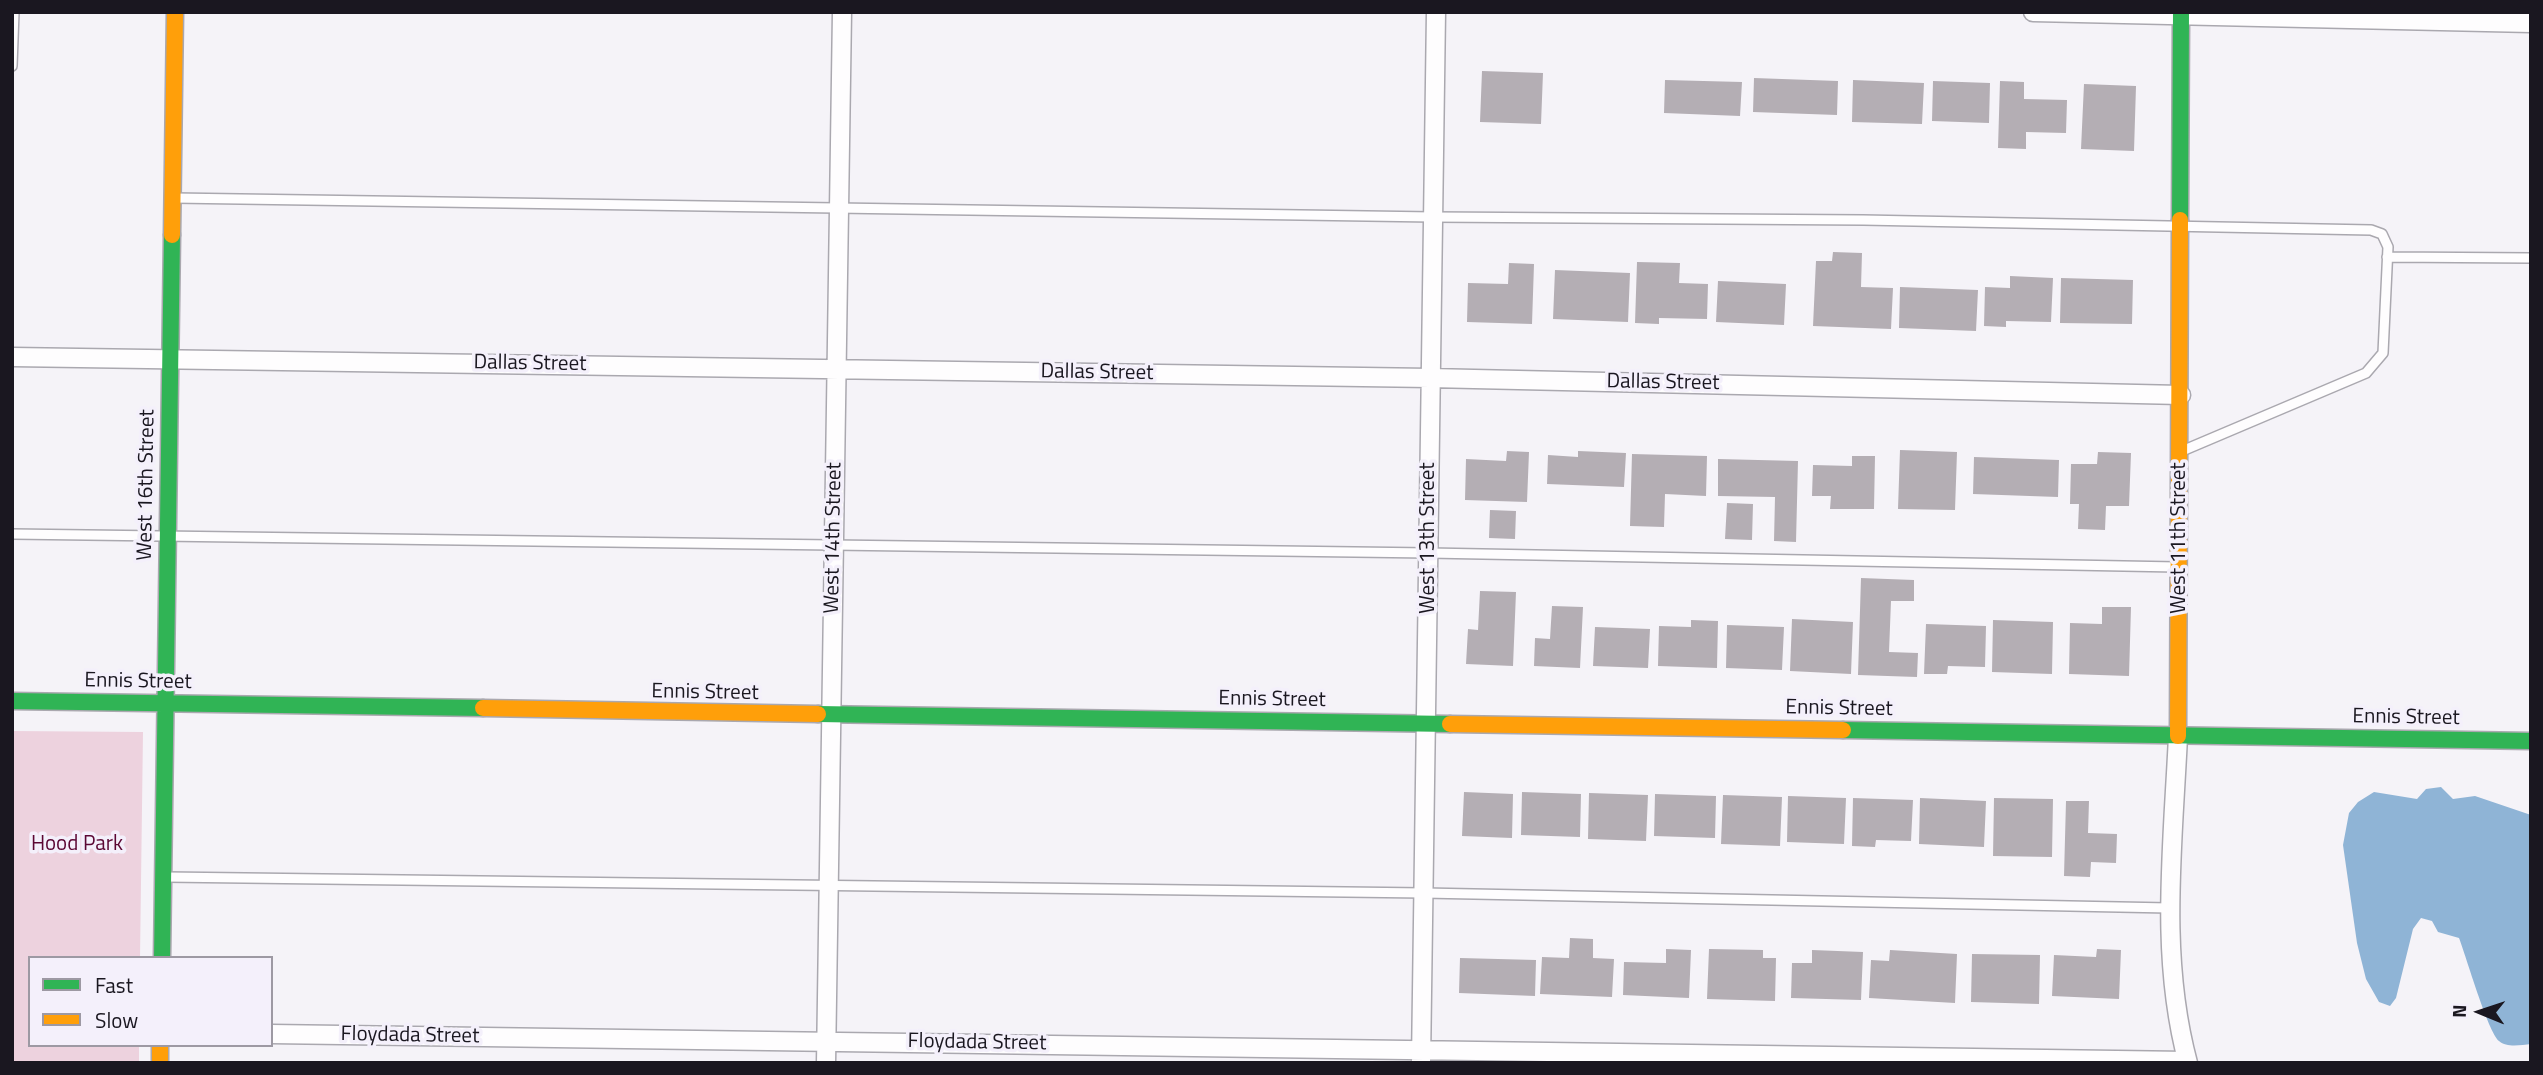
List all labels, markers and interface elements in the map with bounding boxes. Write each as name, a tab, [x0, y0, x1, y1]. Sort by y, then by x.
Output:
street label: Dallas Street	[473, 350, 587, 378]
street label: Dallas Street	[1040, 359, 1154, 387]
street label: Dallas Street	[1606, 369, 1720, 397]
street label: West 16th Street	[133, 409, 161, 561]
street label: West 14th Street	[820, 462, 848, 614]
street label: West 13th Street	[1416, 462, 1442, 614]
street label: West 11th Street	[2167, 462, 2193, 614]
street label: Ennis Street	[84, 668, 192, 696]
street label: Ennis Street	[651, 679, 759, 707]
street label: Ennis Street	[1218, 686, 1326, 714]
street label: Ennis Street	[1785, 695, 1893, 723]
street label: Ennis Street	[2352, 704, 2460, 732]
park label: Hood Park	[31, 832, 123, 858]
legend	[28, 956, 273, 1047]
text: Fast	[95, 969, 133, 1001]
north arrow	[2445, 977, 2515, 1047]
text: Slow	[95, 1004, 138, 1036]
text: N	[2444, 1004, 2473, 1018]
street label: Floydada Street	[340, 1022, 480, 1050]
street label: Floydada Street	[907, 1029, 1047, 1057]

